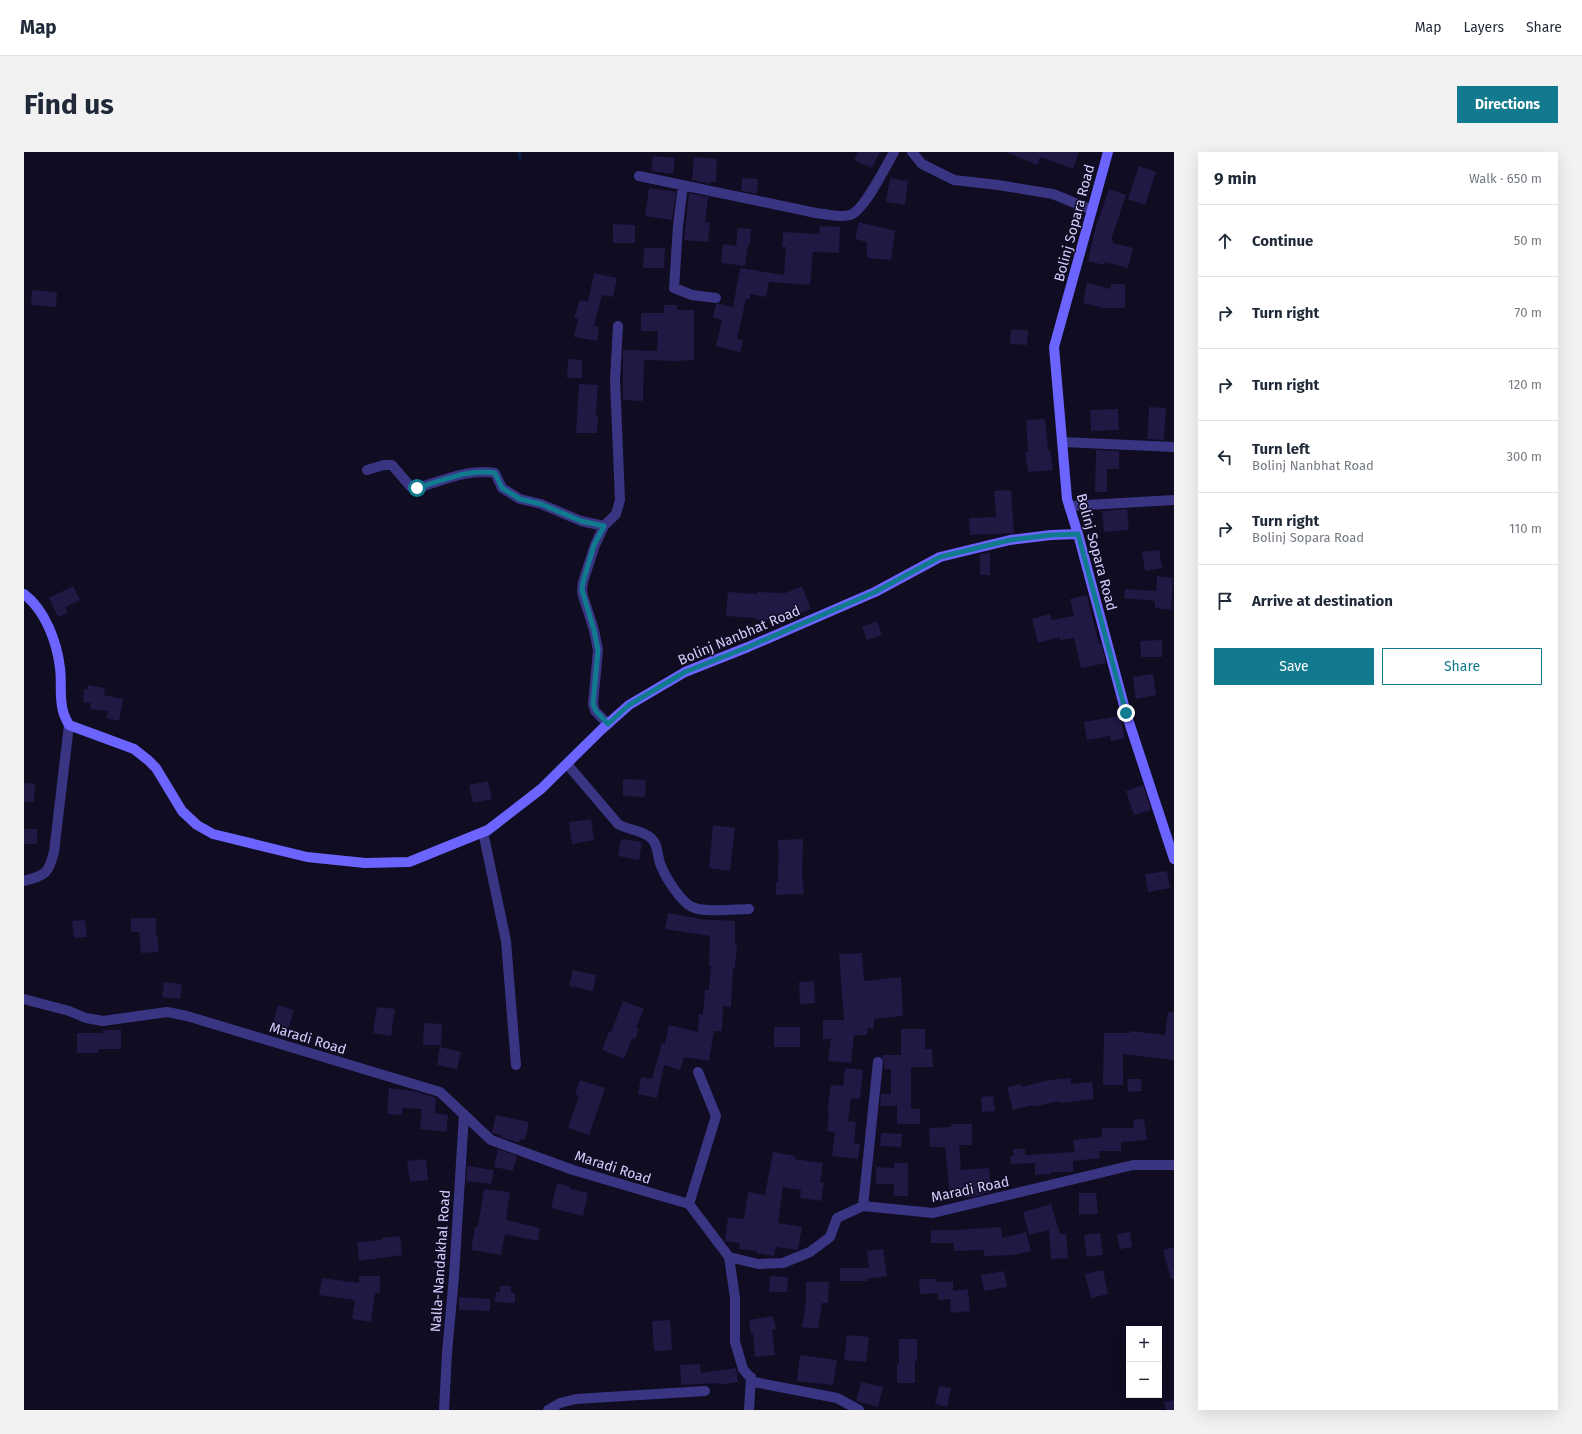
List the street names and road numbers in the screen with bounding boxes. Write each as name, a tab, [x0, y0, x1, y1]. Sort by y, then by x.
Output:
street label: Bolinj Sopara Road	[1051, 163, 1098, 284]
street label: Bolinj Sopara Road	[1073, 492, 1120, 613]
street label: Bolinj Nanbhat Road	[676, 602, 803, 669]
street label: Maradi Road	[267, 1019, 348, 1058]
street label: Maradi Road	[572, 1147, 653, 1188]
street label: Maradi Road	[930, 1173, 1011, 1206]
street label: Nalla-Nandakhal Road	[427, 1189, 454, 1333]

